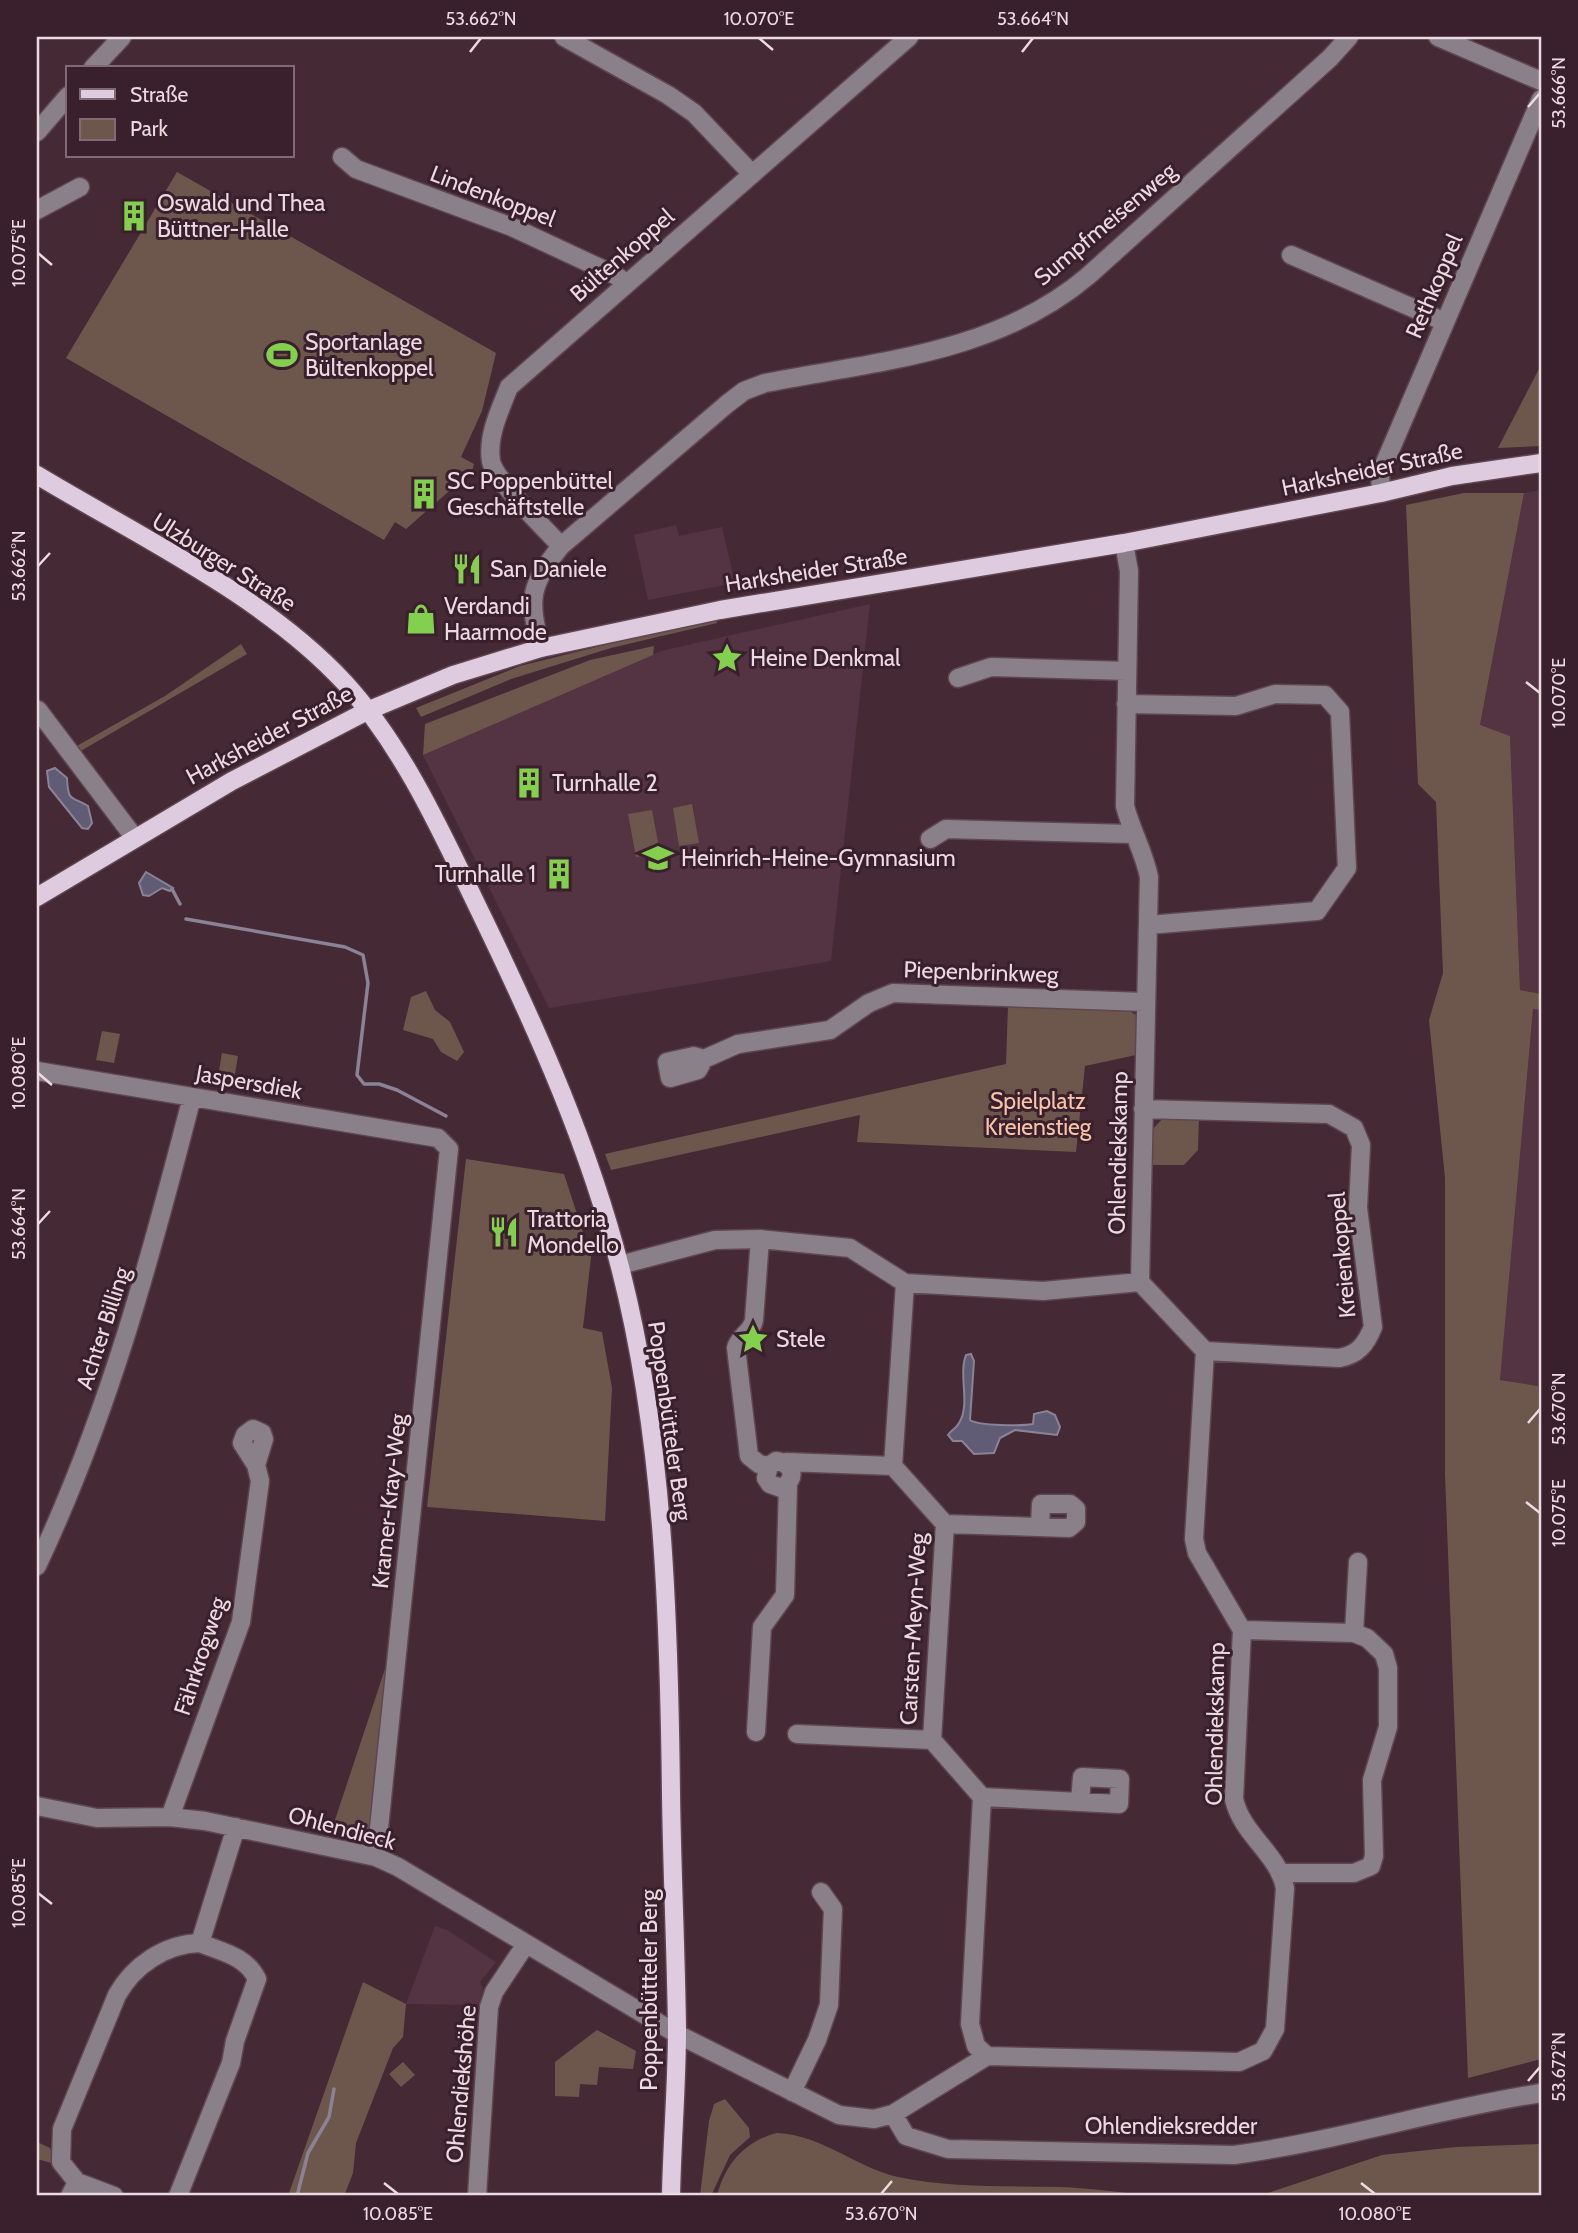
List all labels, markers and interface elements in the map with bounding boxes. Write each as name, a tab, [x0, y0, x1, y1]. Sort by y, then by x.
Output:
text: 53.662°N	[445, 8, 517, 30]
text: 10.070°E	[724, 8, 794, 30]
text: 53.664°N	[997, 8, 1069, 30]
text: 53.666°N	[1548, 57, 1570, 129]
legend	[66, 66, 294, 158]
text: Straße	[130, 82, 189, 107]
text: Park	[130, 116, 168, 141]
street label: Sumpfmeisenweg	[1028, 156, 1182, 291]
street label: Lindenkoppel	[426, 159, 560, 233]
place label: Oswald und Thea Büttner-Halle	[157, 189, 325, 243]
building icon: Oswald und Thea Büttner-Halle	[117, 199, 151, 233]
street label: Bültenkoppel	[564, 202, 680, 308]
text: 10.075°E	[8, 219, 30, 287]
street label: Rethkoppel	[1399, 229, 1469, 342]
place label: Sportanlage Bültenkoppel	[305, 328, 434, 382]
sports icon: Sportanlage Bültenkoppel	[265, 338, 299, 372]
street label: Harksheider Straße	[1279, 436, 1465, 502]
place label: SC Poppenbüttel Geschäftstelle	[447, 467, 614, 521]
building icon: SC Poppenbüttel Geschäftstelle	[407, 477, 441, 511]
street label: Ulzburger Straße	[147, 507, 301, 617]
text: 53.662°N	[8, 530, 30, 602]
street label: Harksheider Straße	[723, 542, 909, 598]
restaurant icon: San Daniele	[450, 552, 484, 586]
place label: San Daniele	[490, 555, 607, 583]
place label: Verdandi Haarmode	[444, 592, 547, 646]
shop icon: Verdandi Haarmode	[404, 602, 438, 636]
place icon: Heine Denkmal	[710, 641, 744, 675]
place label: Heine Denkmal	[750, 644, 901, 672]
text: 10.070°E	[1548, 658, 1570, 728]
street label: Harksheider Straße	[181, 679, 357, 791]
building icon: Turnhalle 2	[512, 766, 546, 800]
place label: Turnhalle 2	[552, 769, 658, 797]
school or university icon: Heinrich-Heine-Gymnasium	[641, 841, 675, 875]
place label: Heinrich-Heine-Gymnasium	[681, 844, 956, 872]
building icon: Turnhalle 1	[542, 857, 576, 891]
place label: Turnhalle 1	[435, 860, 536, 888]
street label: Piepenbrinkweg	[903, 955, 1059, 989]
text: 10.080°E	[8, 1037, 30, 1109]
street label: Jaspersdiek	[193, 1059, 305, 1105]
street label: Ohlendiekskamp	[1103, 1071, 1133, 1235]
park label: Spielplatz Kreienstieg	[985, 1087, 1092, 1141]
text: 53.664°N	[8, 1188, 30, 1260]
street label: Kreienkoppel	[1322, 1190, 1361, 1319]
place label: Trattoria Mondello	[527, 1205, 619, 1259]
restaurant icon: Trattoria Mondello	[487, 1215, 521, 1249]
street label: Achter Billing	[70, 1263, 136, 1393]
street label: Poppenbütteler Berg	[642, 1319, 698, 1523]
place icon: Stele	[736, 1322, 770, 1356]
place label: Stele	[776, 1325, 826, 1353]
text: 53.670°N	[1548, 1373, 1570, 1445]
street label: Kramer-Kray-Weg	[366, 1412, 412, 1590]
text: 10.075°E	[1548, 1479, 1570, 1547]
street label: Carsten-Meyn-Weg	[894, 1532, 932, 1726]
street label: Fährkrogweg	[168, 1593, 232, 1719]
street label: Ohlendiekskamp	[1200, 1642, 1230, 1806]
street label: Ohlendieck	[285, 1800, 399, 1856]
text: 10.085°E	[8, 1858, 30, 1928]
street label: Poppenbütteler Berg	[635, 1889, 663, 2091]
street label: Ohlendiekshöhe	[440, 2004, 482, 2164]
text: 53.672°N	[1548, 2032, 1570, 2102]
street label: Ohlendieksredder	[1085, 2112, 1258, 2140]
text: 10.085°E	[363, 2203, 433, 2225]
text: 53.670°N	[845, 2203, 917, 2225]
text: 10.080°E	[1339, 2203, 1411, 2225]

